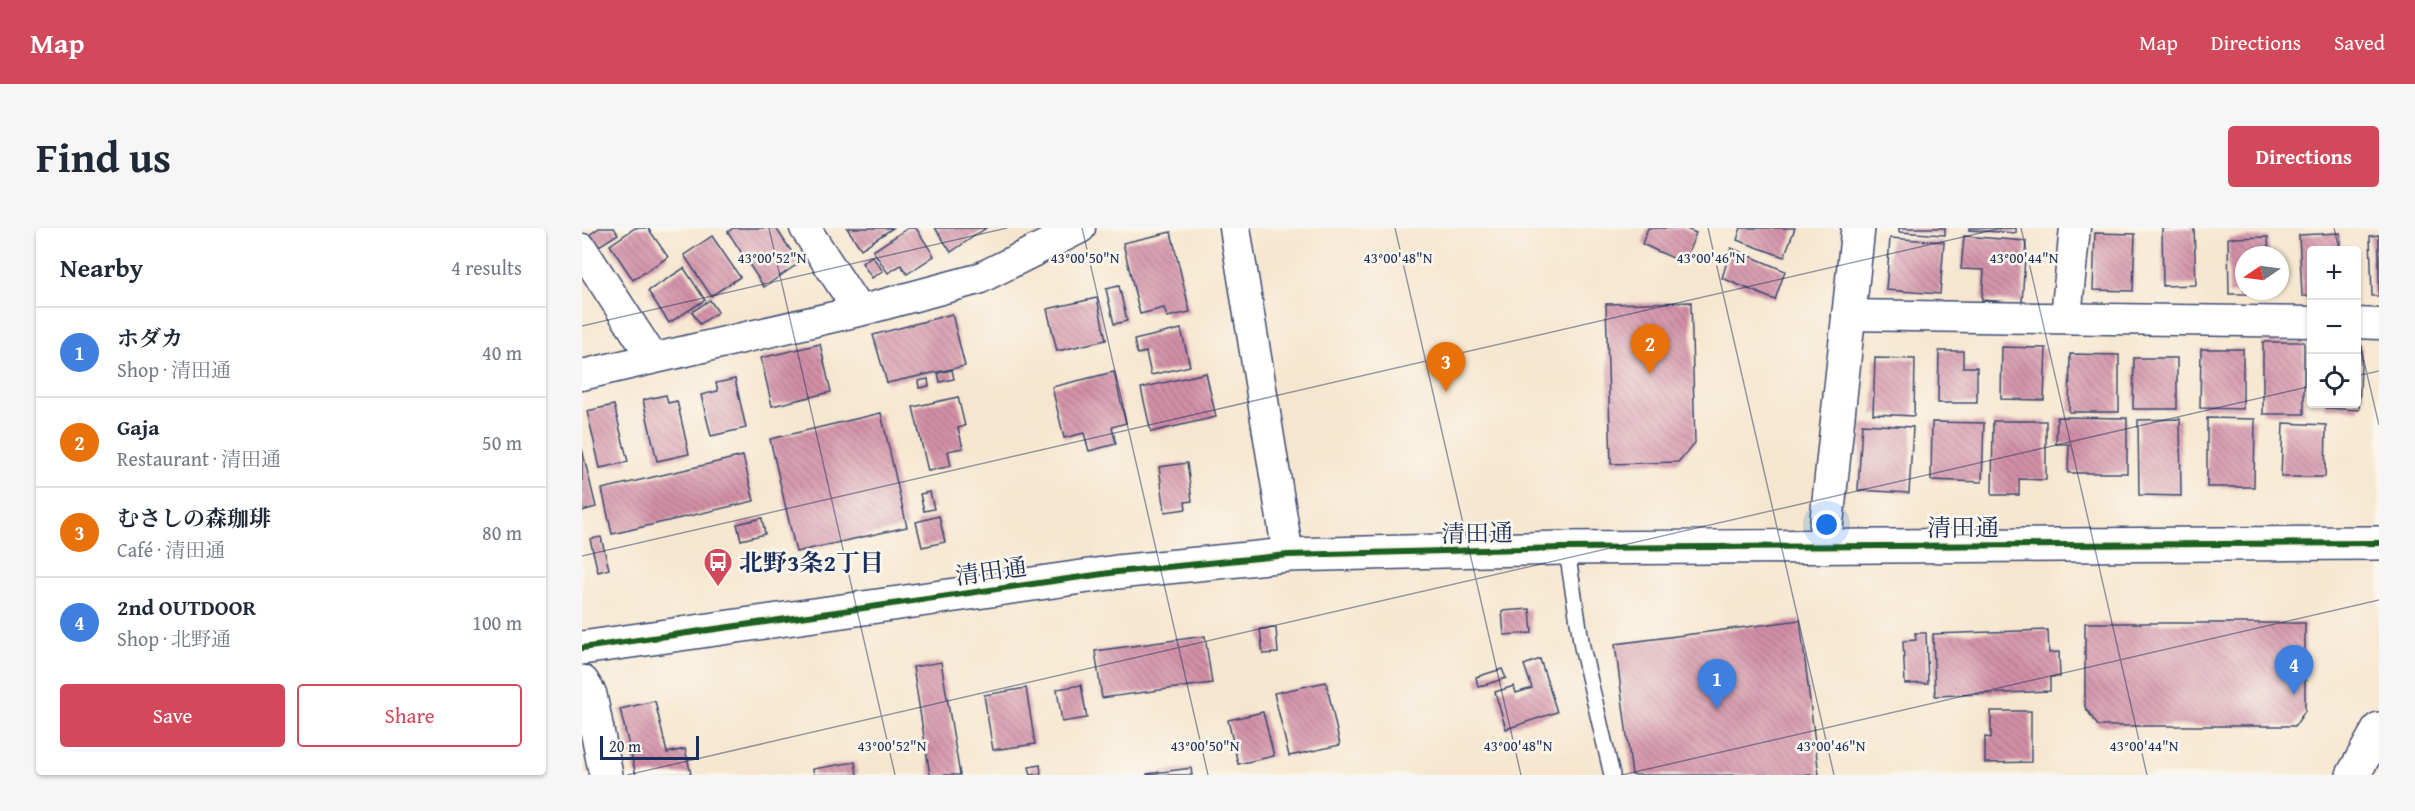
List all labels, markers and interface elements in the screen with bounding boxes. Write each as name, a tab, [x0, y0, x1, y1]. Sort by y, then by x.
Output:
text: Map	[30, 22, 84, 63]
text: Map	[2139, 27, 2178, 58]
text: Directions	[2211, 27, 2301, 58]
text: Saved	[2334, 27, 2385, 58]
text: Find us	[36, 126, 171, 187]
button: Directions	[2228, 126, 2379, 187]
north arrow	[2235, 246, 2289, 300]
map controls	[2307, 246, 2361, 408]
button: +	[2307, 246, 2361, 300]
text: 43°00'52"N	[738, 247, 807, 268]
text: 43°00'50"N	[1051, 247, 1120, 268]
text: 43°00'48"N	[1364, 247, 1433, 268]
text: 43°00'46"N	[1677, 247, 1746, 268]
text: 43°00'44"N	[1990, 247, 2059, 268]
text: Nearby	[60, 248, 143, 287]
text: 4 results	[451, 253, 522, 282]
button: −	[2307, 300, 2361, 354]
text: ホダカ	[117, 322, 183, 354]
pin: 2	[1630, 324, 1670, 374]
text: 1	[74, 338, 85, 367]
text: 40 m	[482, 338, 522, 367]
pin: 3	[1426, 342, 1466, 392]
button: locate	[2307, 354, 2361, 408]
text: Shop · 清田通	[117, 355, 231, 384]
text: Gaja	[117, 411, 159, 443]
text: 2	[74, 428, 85, 457]
text: 50 m	[482, 428, 522, 457]
text: Restaurant · 清田通	[117, 444, 281, 473]
text: むさしの森珈琲	[117, 502, 271, 534]
your location	[1812, 510, 1841, 539]
street label: 清田通	[1927, 510, 1999, 545]
street label: 清田通	[1441, 515, 1513, 551]
text: 3	[74, 518, 85, 547]
text: 80 m	[482, 518, 522, 547]
text: Café · 清田通	[117, 535, 225, 564]
place label: 北野3条2丁目	[739, 545, 884, 580]
bus stop icon: 北野3条2丁目	[702, 546, 734, 588]
street label: 清田通	[953, 549, 1029, 593]
text: 2nd OUTDOOR	[117, 591, 256, 623]
text: 4	[74, 608, 85, 637]
text: 100 m	[472, 608, 522, 637]
text: Shop · 北野通	[117, 624, 231, 653]
pin: 4	[2274, 646, 2314, 695]
pin: 1	[1698, 660, 1736, 709]
button: Save	[60, 684, 285, 747]
button: Share	[297, 684, 522, 747]
scale bar	[600, 733, 699, 760]
text: 20 m	[609, 734, 641, 758]
text: 43°00'52"N	[858, 735, 927, 756]
text: 43°00'50"N	[1171, 735, 1240, 756]
text: 43°00'48"N	[1484, 735, 1553, 756]
text: 43°00'46"N	[1797, 735, 1866, 756]
text: 43°00'44"N	[2110, 735, 2179, 756]

